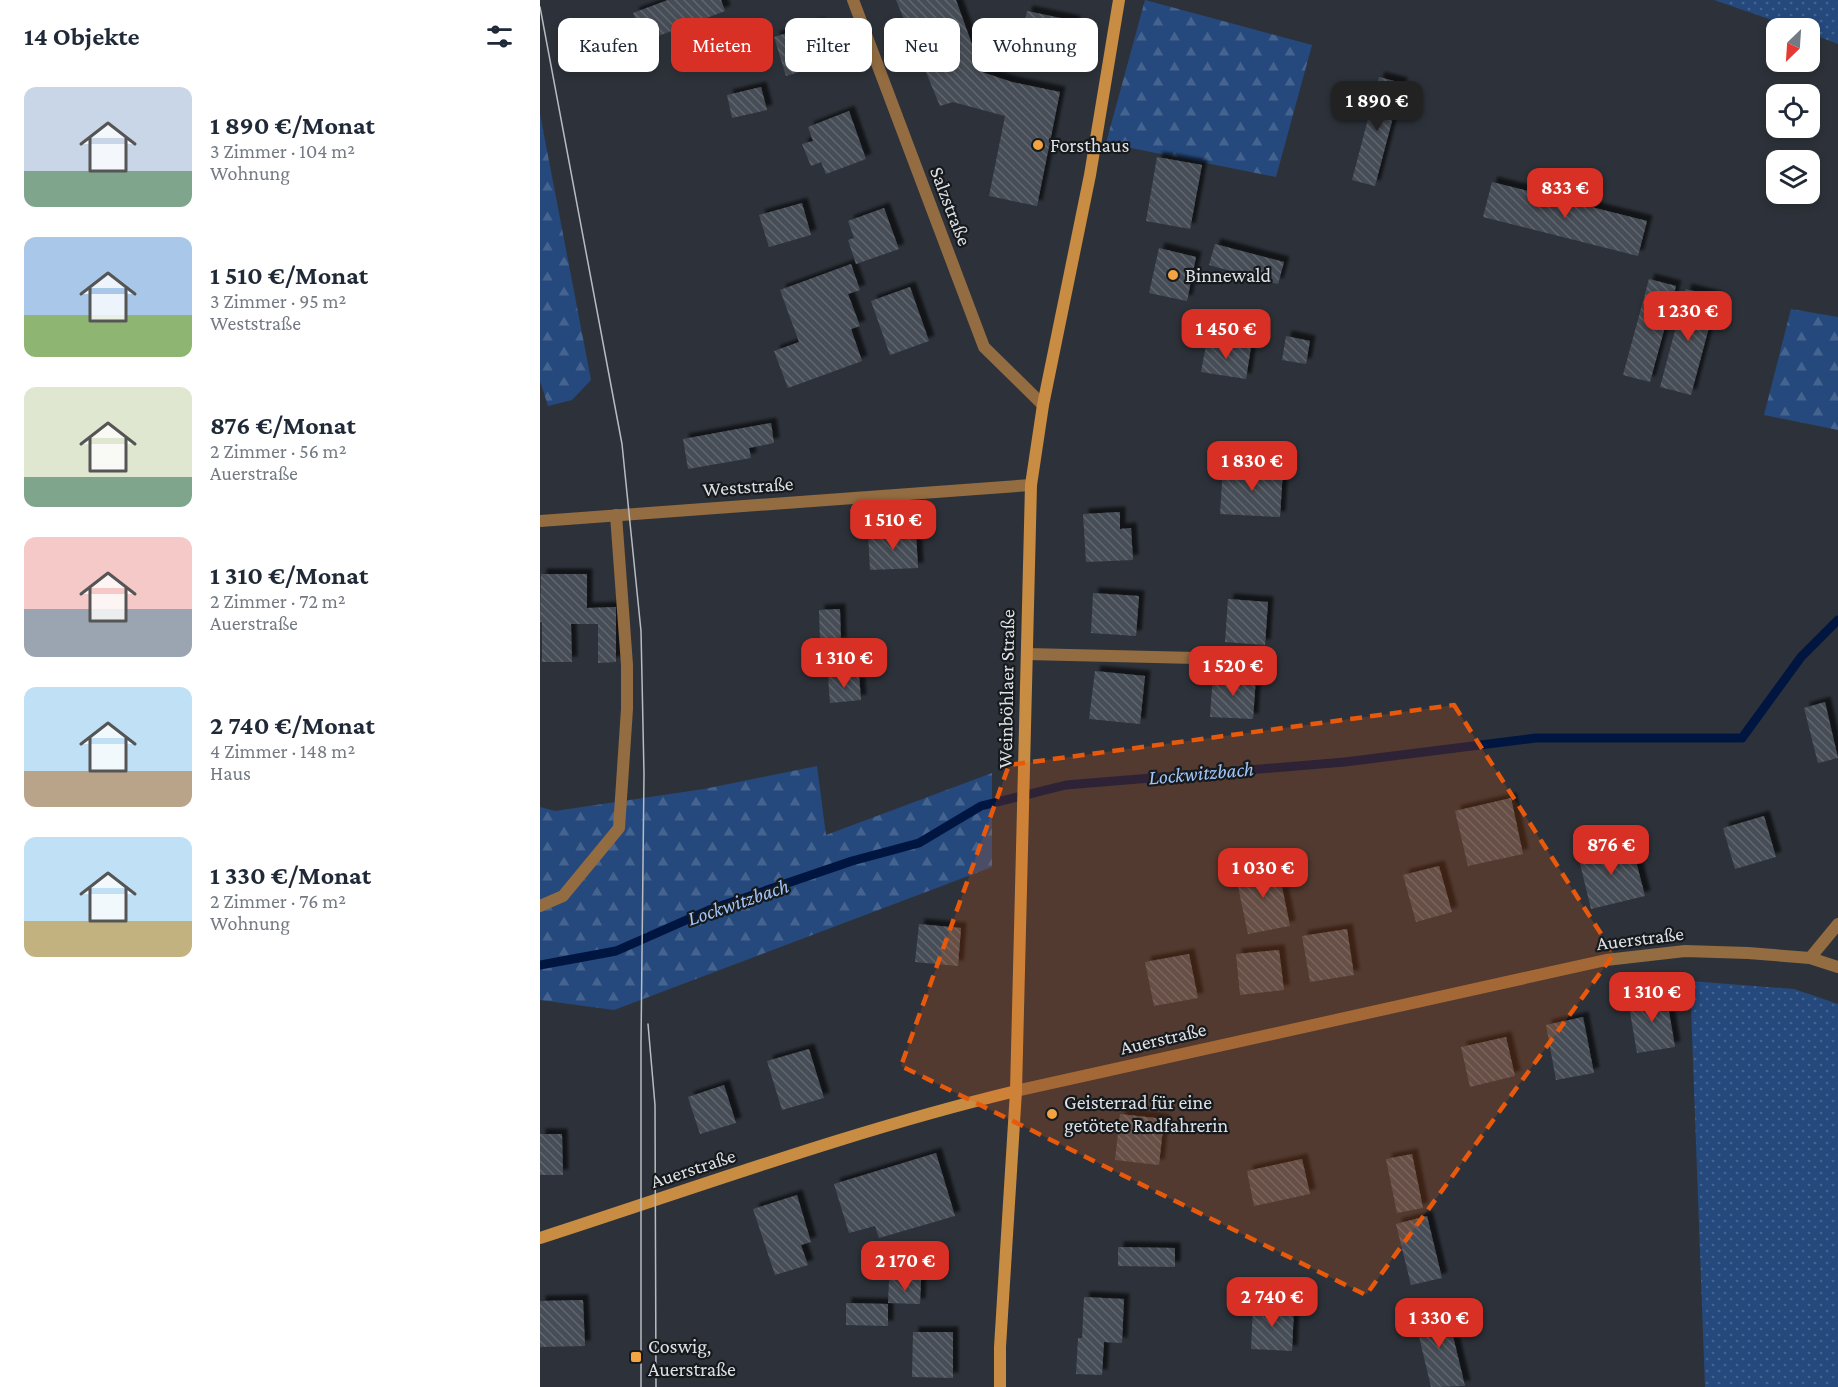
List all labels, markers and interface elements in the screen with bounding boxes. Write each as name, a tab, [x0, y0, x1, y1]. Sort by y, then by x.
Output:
chip: Kaufen	[558, 18, 659, 72]
chip: Mieten	[671, 18, 773, 72]
chip: Filter	[785, 18, 872, 72]
chip: Neu	[884, 18, 960, 72]
chip: Wohnung	[972, 18, 1098, 72]
north arrow	[1766, 18, 1820, 72]
map controls	[1766, 18, 1820, 204]
icon: filters	[483, 20, 516, 53]
text: 14 Objekte	[24, 22, 140, 51]
pin: 1 890 €	[1322, 81, 1432, 132]
button: locate	[1766, 84, 1820, 138]
text: 1 890 €	[1346, 89, 1408, 111]
icon: home	[72, 111, 144, 183]
text: 1 890 €/Monat	[210, 111, 375, 140]
place label: Forsthaus	[1050, 134, 1129, 156]
marker: Forsthaus	[1031, 138, 1045, 152]
text: 3 Zimmer · 104 m²	[210, 140, 355, 162]
button: layers	[1766, 150, 1820, 204]
text: Wohnung	[210, 162, 290, 184]
street label: Salzstraße	[926, 163, 976, 249]
pin: 833 €	[1523, 168, 1607, 219]
text: 833 €	[1541, 176, 1589, 198]
icon: home	[72, 261, 144, 333]
text: 1 510 €/Monat	[210, 261, 368, 290]
place label: Binnewald	[1185, 264, 1271, 286]
marker: Binnewald	[1166, 268, 1180, 282]
text: 3 Zimmer · 95 m²	[210, 290, 346, 312]
pin: 1 230 €	[1633, 291, 1743, 342]
text: 1 230 €	[1658, 299, 1718, 321]
pin: 1 450 €	[1171, 309, 1281, 360]
text: Weststraße	[210, 312, 301, 334]
text: 1 450 €	[1196, 317, 1256, 339]
icon: home	[72, 411, 144, 483]
text: 876 €/Monat	[210, 411, 356, 440]
text: 2 Zimmer · 56 m²	[210, 440, 347, 462]
pin: 1 830 €	[1197, 441, 1307, 492]
text: 1 830 €	[1221, 449, 1283, 471]
text: Auerstraße	[210, 462, 298, 484]
street label: Weststraße	[702, 472, 794, 500]
pin: 1 510 €	[838, 500, 948, 551]
text: 1 510 €	[864, 508, 922, 530]
icon: home	[72, 561, 144, 633]
text: 1 310 €/Monat	[210, 561, 368, 590]
text: 2 Zimmer · 72 m²	[210, 590, 346, 612]
street label: Weinböhlaer Straße	[994, 609, 1018, 769]
text: Auerstraße	[210, 612, 298, 634]
pin: 1 310 €	[789, 638, 899, 689]
text: 1 310 €	[815, 646, 873, 668]
pin: 1 520 €	[1178, 646, 1288, 697]
text: 1 520 €	[1203, 654, 1263, 676]
icon: home	[72, 711, 144, 783]
text: 2 740 €/Monat	[210, 711, 375, 740]
text: 4 Zimmer · 148 m²	[210, 740, 355, 762]
water label: Lockwitzbach	[1147, 756, 1255, 790]
text: Haus	[210, 762, 251, 784]
pin: 876 €	[1569, 825, 1653, 876]
text: 876 €	[1587, 833, 1635, 855]
pin: 1 030 €	[1208, 848, 1318, 899]
text: 1 030 €	[1232, 856, 1294, 878]
icon: home	[72, 861, 144, 933]
text: 1 330 €/Monat	[210, 861, 371, 890]
water label: Lockwitzbach	[684, 873, 792, 931]
text: 2 Zimmer · 76 m²	[210, 890, 346, 912]
text: Wohnung	[210, 912, 290, 934]
street label: Auerstraße	[1595, 922, 1685, 954]
pin: 1 310 €	[1597, 972, 1707, 1023]
text: 1 310 €	[1623, 980, 1681, 1002]
street label: Auerstraße	[1118, 1017, 1209, 1059]
place label: Geisterrad für eine getötete Radfahrerin	[1064, 1091, 1229, 1137]
marker: Geisterrad für eine getötete Radfahrerin	[1045, 1107, 1059, 1121]
street label: Auerstraße	[648, 1144, 738, 1192]
pin: 2 170 €	[850, 1241, 960, 1292]
text: 2 170 €	[875, 1249, 935, 1271]
pin: 2 740 €	[1217, 1277, 1327, 1328]
text: 2 740 €	[1241, 1285, 1303, 1307]
pin: 1 330 €	[1384, 1298, 1494, 1349]
text: 1 330 €	[1409, 1306, 1469, 1328]
place label: Coswig, Auerstraße	[648, 1335, 736, 1380]
marker: Coswig, Auerstraße	[629, 1350, 643, 1364]

